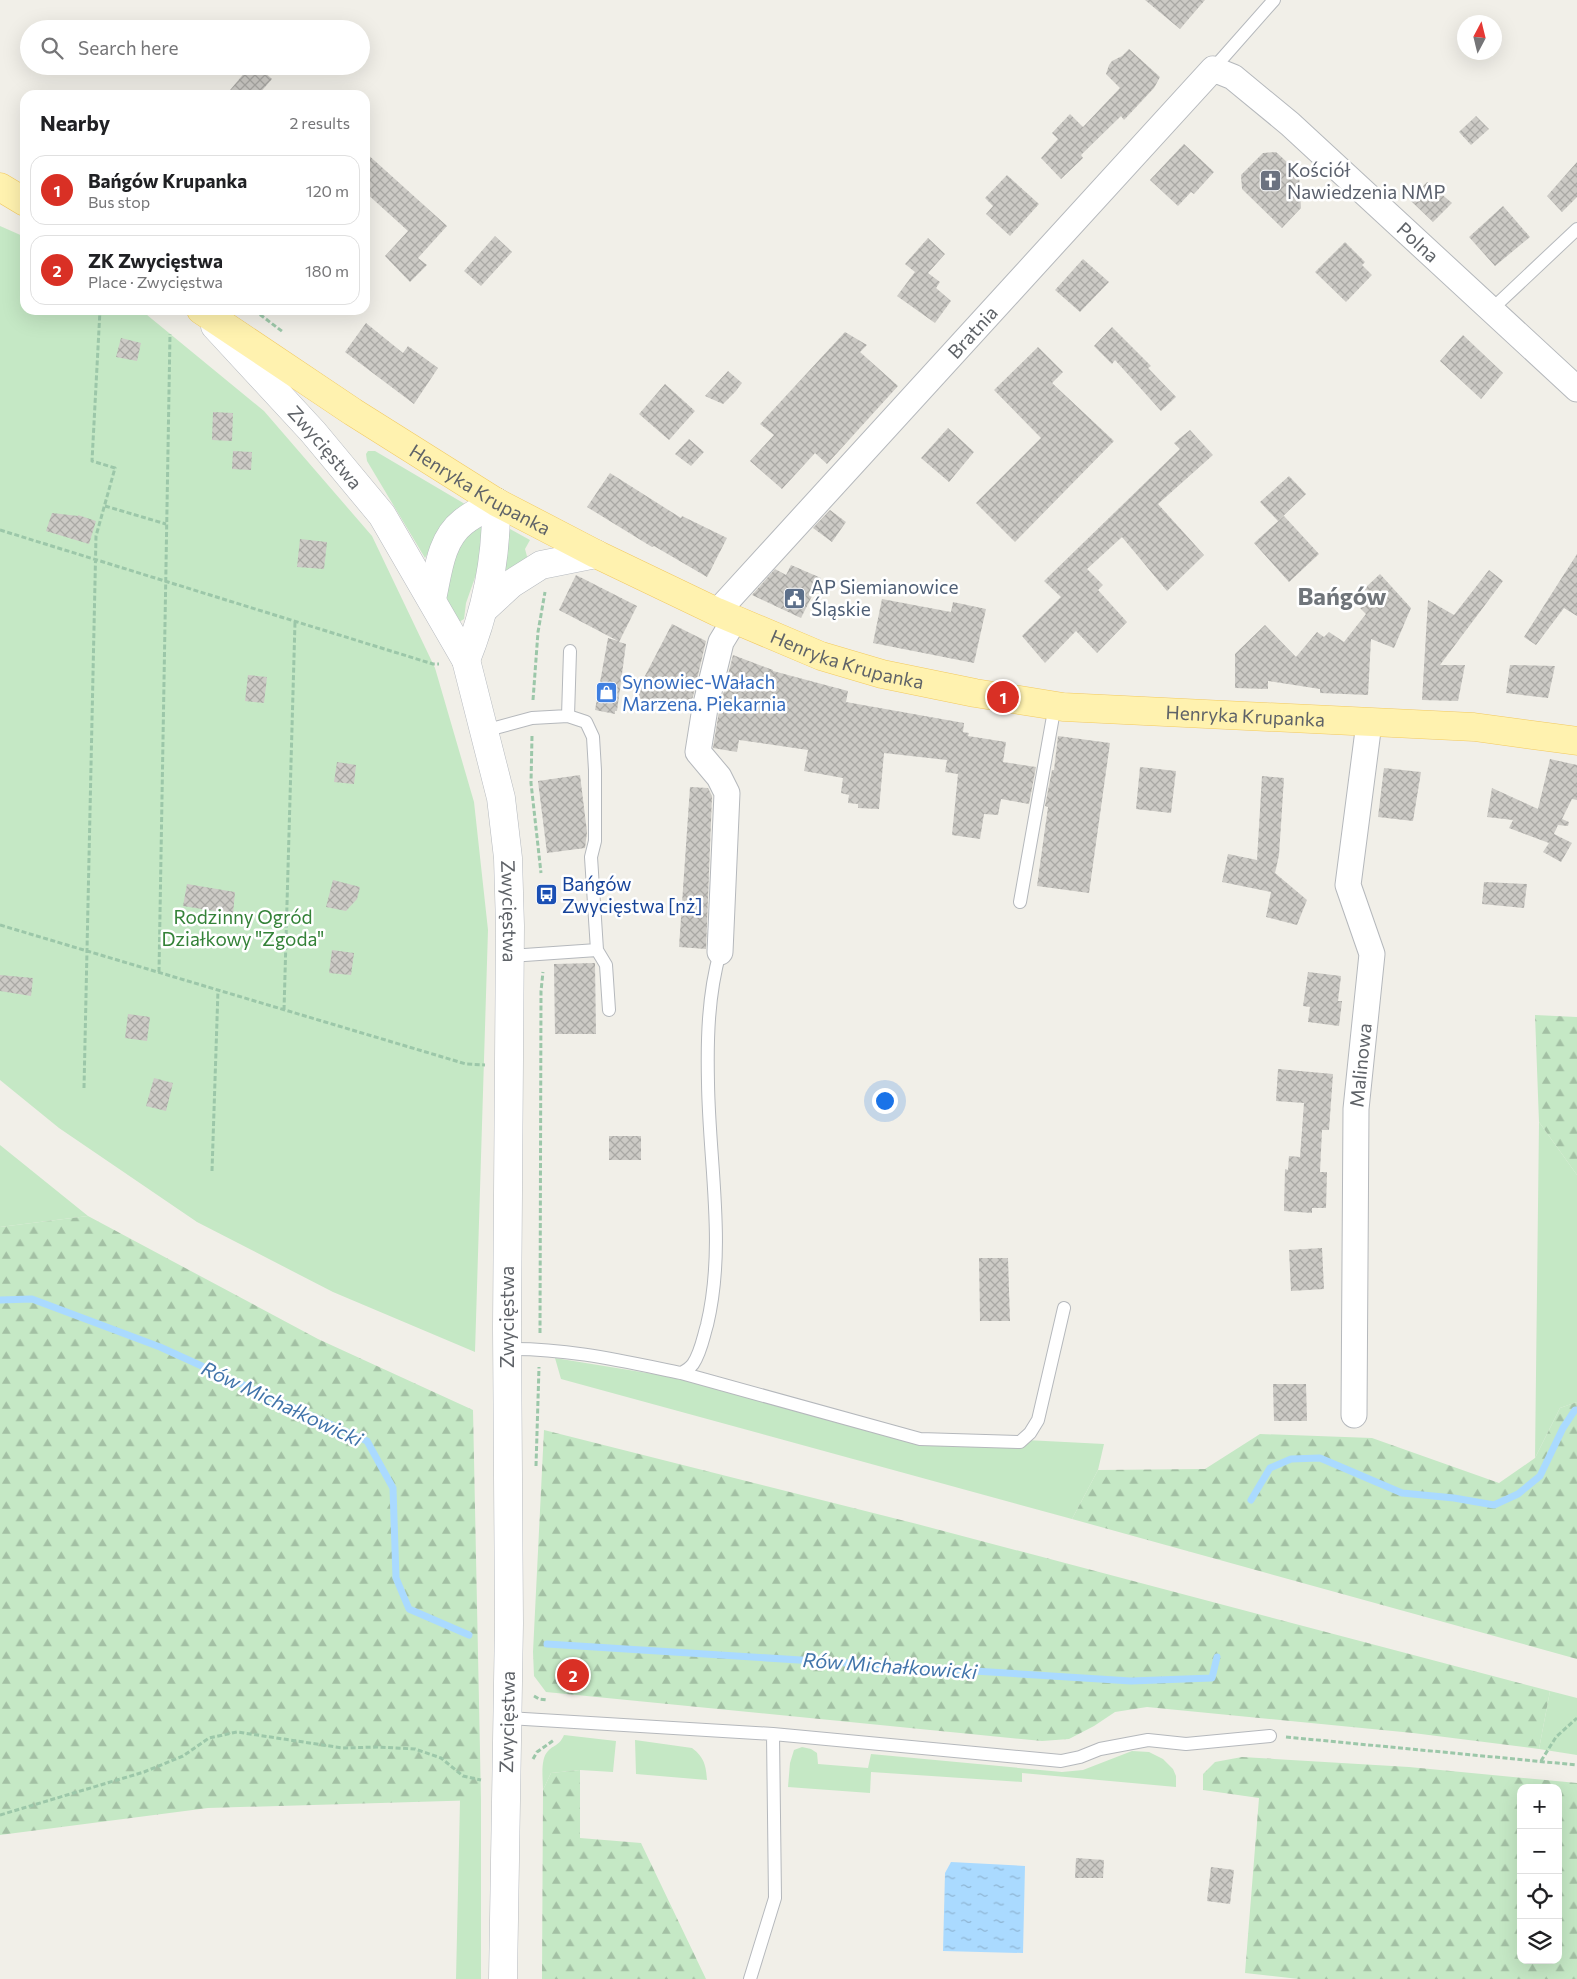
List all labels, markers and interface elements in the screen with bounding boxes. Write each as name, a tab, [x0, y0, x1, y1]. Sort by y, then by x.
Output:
north arrow	[1457, 15, 1502, 60]
search box	[20, 20, 370, 75]
icon: search	[38, 34, 66, 62]
text: Search here	[78, 36, 178, 59]
text: Nearby	[40, 110, 110, 135]
text: 2 results	[289, 113, 350, 132]
place label: Kościół Nawiedzenia NMP	[1287, 158, 1445, 203]
text: Bańgów Krupanka	[88, 169, 247, 192]
church icon: Kościół Nawiedzenia NMP	[1259, 169, 1283, 193]
text: 1	[53, 181, 61, 200]
text: 120 m	[306, 181, 349, 200]
text: Bus stop	[88, 192, 150, 211]
street label: Polna	[1393, 217, 1444, 267]
text: ZK Zwycięstwa	[88, 249, 223, 272]
text: 2	[52, 261, 62, 280]
text: 180 m	[305, 261, 349, 280]
text: Place · Zwycięstwa	[88, 272, 223, 291]
street label: Bratnia	[942, 301, 1002, 363]
street label: Zwycięstwa	[283, 401, 368, 494]
street label: Henryka Krupanka	[406, 439, 555, 539]
place label: AP Siemianowice Śląskie	[811, 575, 959, 620]
district label: Bańgów	[1297, 581, 1387, 610]
public building icon: AP Siemianowice Śląskie	[783, 586, 807, 610]
street label: Henryka Krupanka	[767, 624, 926, 693]
place label: Synowiec-Wałach Marzena. Piekarnia	[622, 670, 786, 715]
pin: 1	[987, 678, 1019, 716]
shop icon: Synowiec-Wałach Marzena. Piekarnia	[594, 681, 618, 705]
street label: Henryka Krupanka	[1165, 700, 1326, 731]
street label: Zwycięstwa	[497, 860, 522, 963]
place label: Bańgów Zwycięstwa [nż]	[562, 872, 702, 917]
bus stop icon: Bańgów Zwycięstwa [nż]	[534, 883, 558, 907]
park label: Rodzinny Ogród Działkowy "Zgoda"	[162, 905, 324, 950]
street label: Malinowa	[1344, 1022, 1376, 1108]
your location	[872, 1088, 898, 1114]
street label: Zwycięstwa	[495, 1266, 518, 1368]
water label: Rów Michałkowicki	[198, 1355, 367, 1451]
water label: Rów Michałkowicki	[802, 1647, 979, 1683]
pin: 2	[557, 1656, 589, 1694]
street label: Zwycięstwa	[494, 1671, 519, 1773]
map controls	[1517, 1784, 1562, 1964]
button: +	[1517, 1784, 1562, 1829]
button: −	[1517, 1829, 1562, 1874]
button: locate	[1517, 1874, 1562, 1919]
button: layers	[1517, 1919, 1562, 1964]

